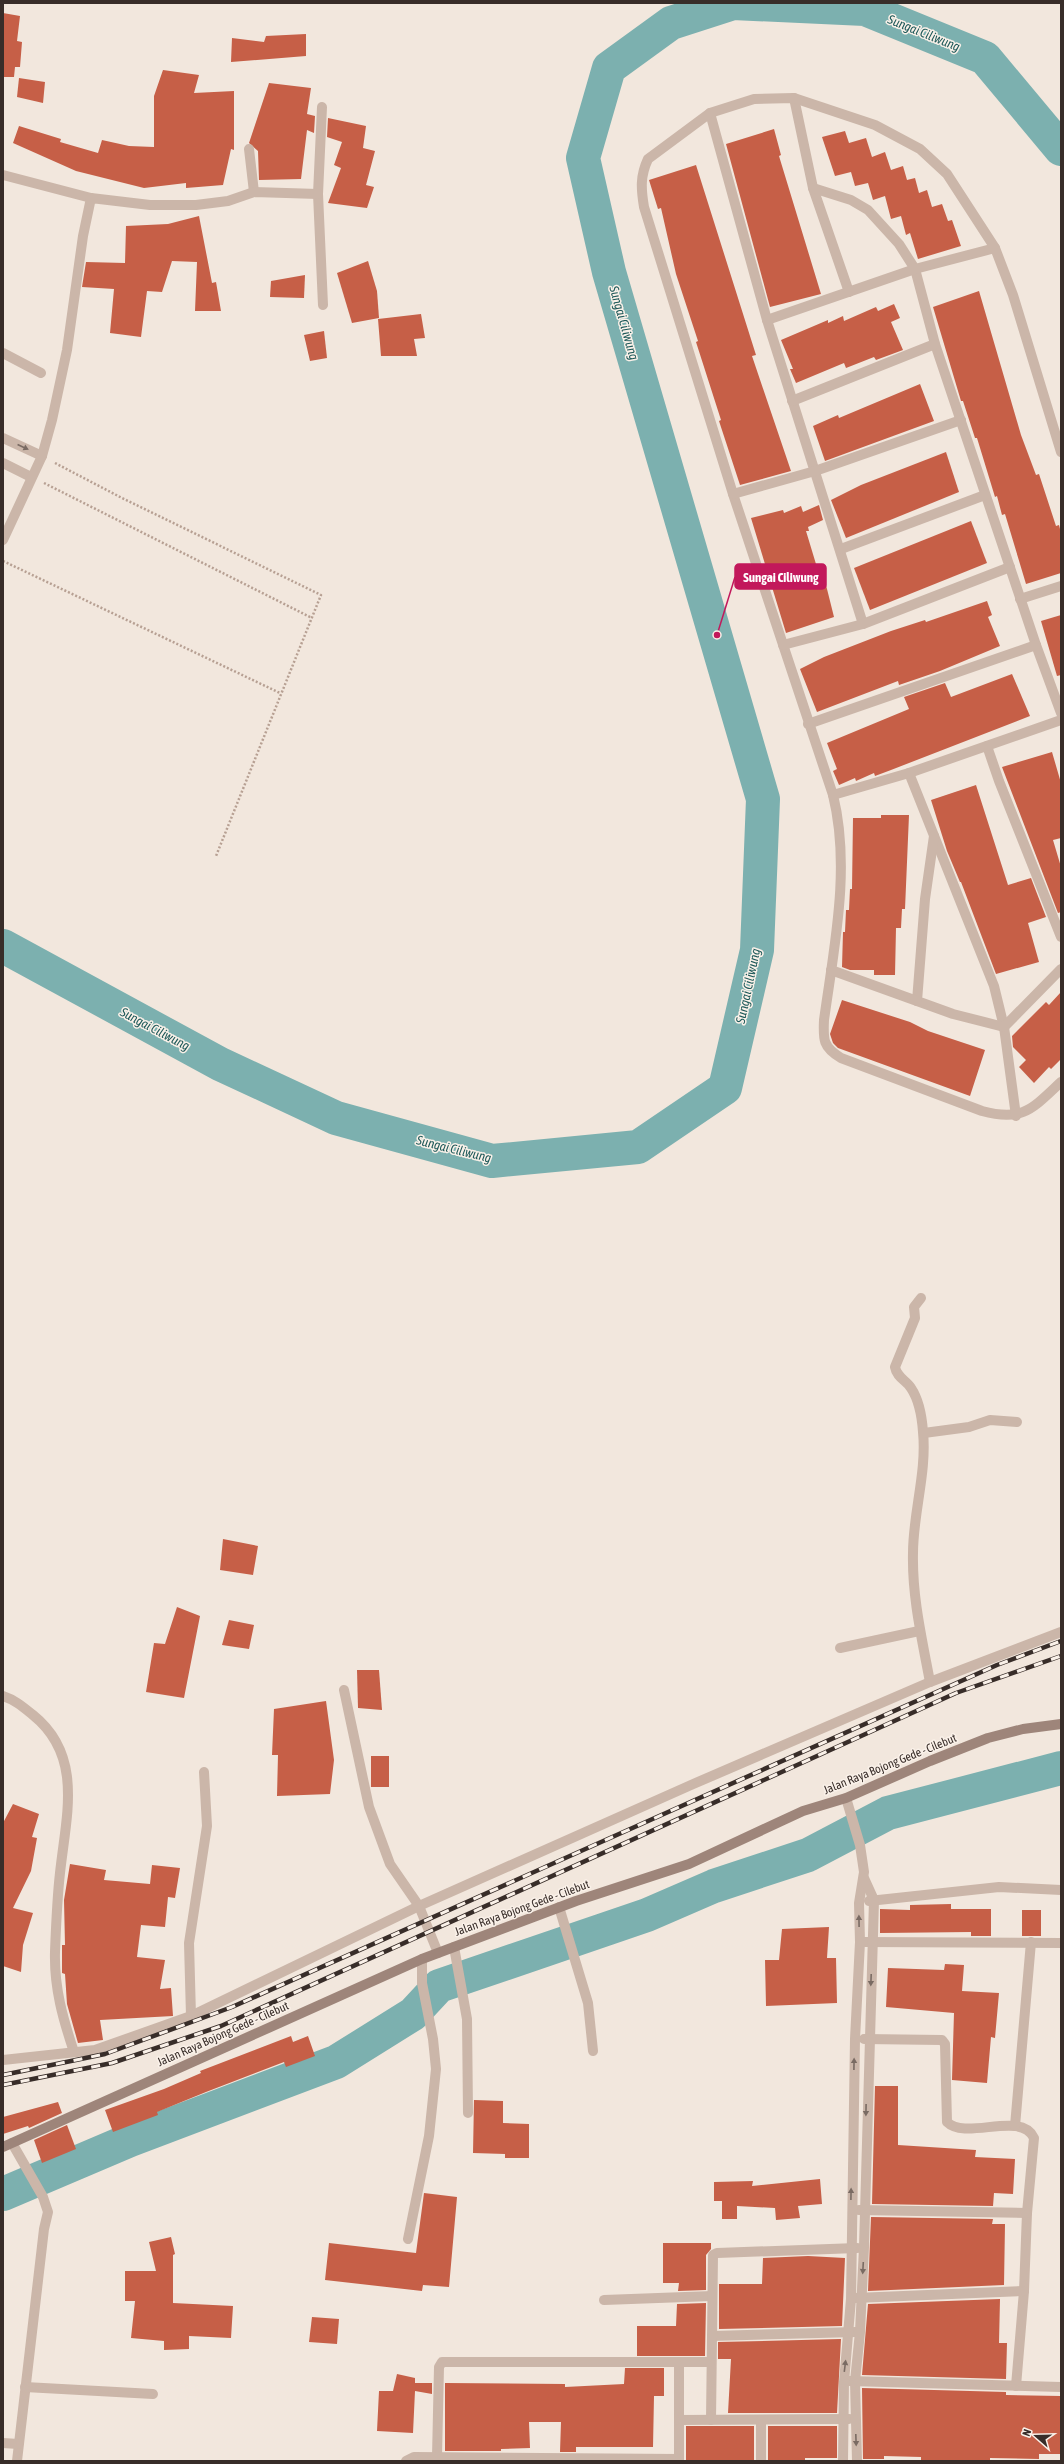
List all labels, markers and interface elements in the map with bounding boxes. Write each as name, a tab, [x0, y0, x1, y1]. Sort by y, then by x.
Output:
water label: Sungai Ciliwung	[885, 11, 962, 54]
water label: Sungai Ciliwung	[606, 283, 642, 362]
one-way arrow	[17, 444, 28, 450]
callout: Sungai Ciliwung	[735, 564, 826, 589]
text: Sungai Ciliwung	[743, 570, 819, 585]
water label: Sungai Ciliwung	[733, 947, 763, 1026]
water label: Sungai Ciliwung	[117, 1004, 192, 1054]
water label: Sungai Ciliwung	[414, 1132, 493, 1166]
street label: Jalan Raya Bojong Gede - Cilebut	[821, 1731, 959, 1797]
street label: Jalan Raya Bojong Gede - Cilebut	[453, 1877, 592, 1939]
one-way arrow	[856, 1914, 862, 1927]
one-way arrow	[867, 1974, 874, 1986]
street label: Jalan Raya Bojong Gede - Cilebut	[155, 1998, 291, 2069]
one-way arrow	[851, 2058, 858, 2070]
one-way arrow	[863, 2104, 869, 2117]
one-way arrow	[848, 2188, 855, 2200]
one-way arrow	[859, 2262, 866, 2274]
one-way arrow	[842, 2360, 849, 2372]
north arrow	[1016, 2416, 1056, 2456]
text: N	[1020, 2427, 1033, 2438]
one-way arrow	[853, 2434, 860, 2446]

